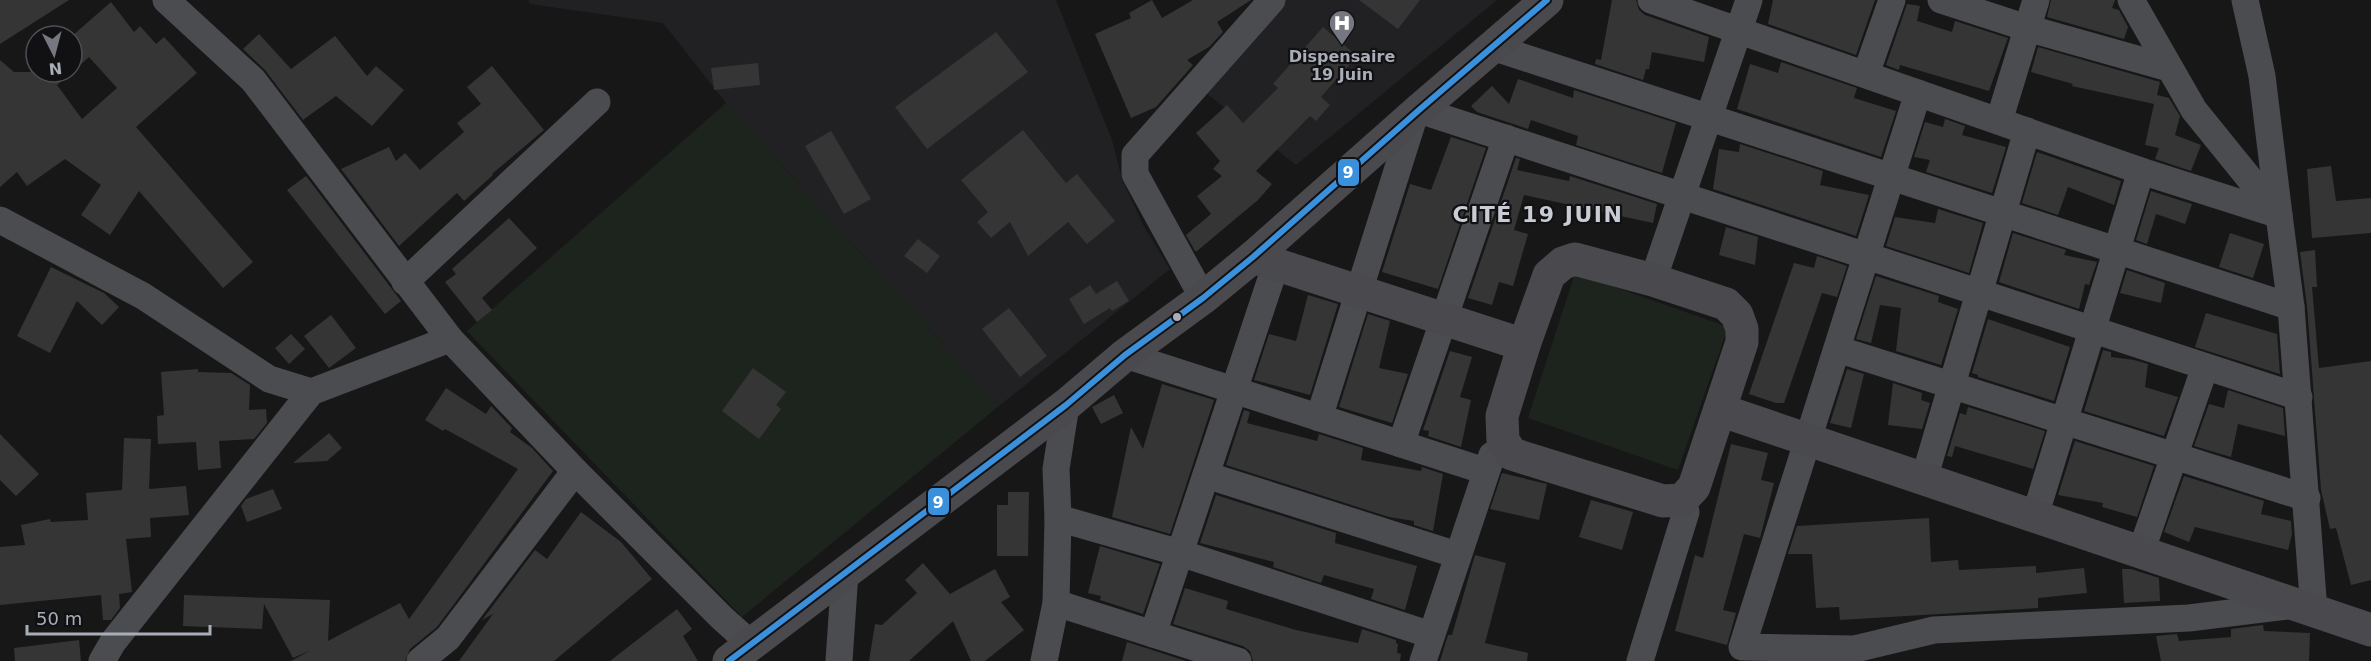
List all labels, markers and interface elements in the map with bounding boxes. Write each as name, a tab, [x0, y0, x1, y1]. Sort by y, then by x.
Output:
hospital icon: Dispensaire 19 Juin	[1327, 8, 1357, 46]
north arrow	[24, 24, 84, 84]
place label: Dispensaire 19 Juin	[1289, 47, 1395, 84]
text: N	[48, 58, 63, 79]
line badge: 9	[1337, 158, 1360, 187]
text: 9	[1342, 163, 1354, 182]
district label: CITÉ 19 JUIN	[1453, 202, 1623, 227]
unlabelled marker	[1171, 311, 1183, 323]
line badge: 9	[927, 487, 950, 516]
text: 9	[932, 493, 944, 512]
scale bar	[27, 598, 210, 636]
text: 50 m	[36, 608, 82, 629]

